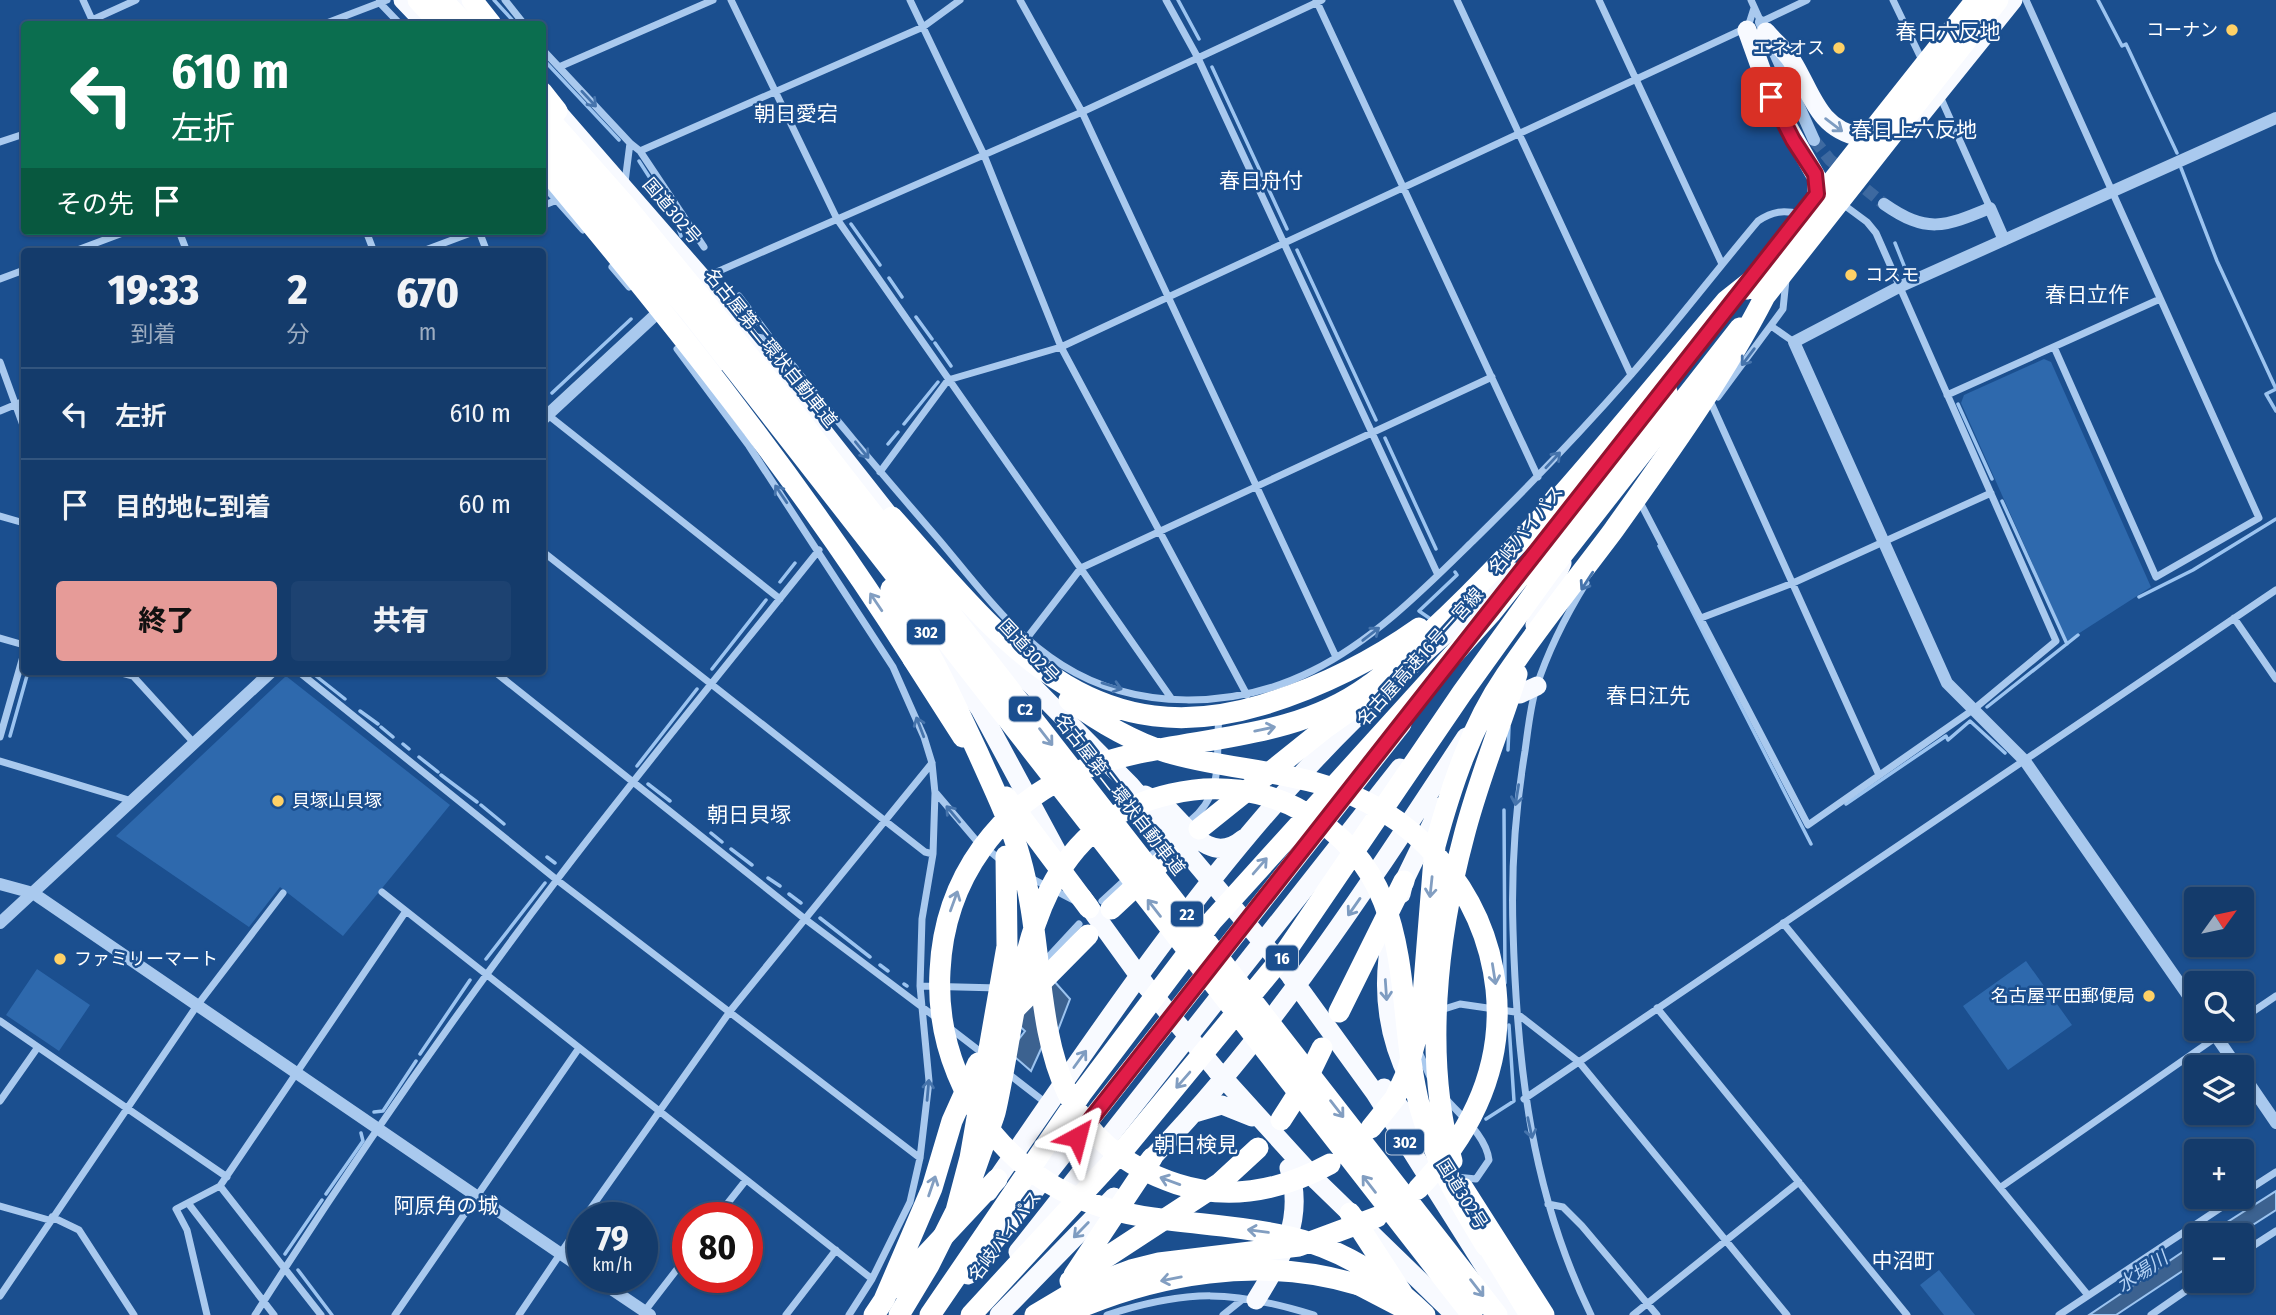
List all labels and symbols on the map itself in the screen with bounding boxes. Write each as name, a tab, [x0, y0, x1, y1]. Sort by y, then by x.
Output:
district label: 春日六反地	[1896, 19, 2001, 45]
place label: コーナン	[2146, 19, 2218, 41]
marker: コーナン	[2224, 22, 2240, 38]
place label: エネオス	[1753, 37, 1825, 59]
marker: エネオス	[1831, 40, 1847, 56]
pin	[1741, 67, 1801, 127]
one-way arrow	[581, 90, 597, 108]
district label: 朝日愛宕	[754, 101, 838, 127]
district label: 春日上六反地	[1851, 117, 1977, 143]
one-way arrow	[1824, 118, 1842, 133]
district label: 春日舟付	[1219, 168, 1303, 194]
street label: 国道302号	[638, 174, 706, 248]
street label: 名古屋第二環状自動車道	[700, 264, 842, 432]
place label: コスモ	[1865, 264, 1919, 286]
marker: コスモ	[1843, 267, 1859, 283]
district label: 春日立作	[2045, 282, 2129, 308]
one-way arrow	[1741, 347, 1756, 365]
one-way arrow	[854, 440, 869, 458]
one-way arrow	[1545, 452, 1562, 469]
street label: 名岐バイパス	[1484, 481, 1568, 579]
one-way arrow	[774, 484, 788, 504]
one-way arrow	[1580, 571, 1594, 591]
street label: 名古屋高速16号一宮線	[1352, 584, 1488, 730]
one-way arrow	[869, 592, 883, 612]
street label: 国道302号	[994, 615, 1064, 687]
road number: 302	[907, 620, 945, 645]
one-way arrow	[1362, 626, 1380, 641]
one-way arrow	[1101, 681, 1123, 694]
district label: 春日江先	[1606, 683, 1690, 709]
road number: C2	[1009, 696, 1041, 722]
street label: 名古屋第二環状自動車道	[1050, 710, 1190, 880]
one-way arrow	[913, 716, 925, 738]
one-way arrow	[1253, 721, 1276, 735]
one-way arrow	[1039, 727, 1054, 745]
one-way arrow	[1510, 783, 1523, 806]
place label: 貝塚山貝塚	[292, 790, 382, 812]
marker: 貝塚山貝塚	[270, 793, 286, 809]
district label: 朝日貝塚	[707, 802, 791, 828]
one-way arrow	[946, 806, 961, 824]
one-way arrow	[1252, 857, 1268, 875]
one-way arrow	[1424, 875, 1437, 898]
north arrow	[2184, 887, 2254, 957]
one-way arrow	[949, 891, 961, 913]
one-way arrow	[1347, 897, 1361, 916]
one-way arrow	[1147, 899, 1162, 917]
road number: 22	[1171, 902, 1203, 926]
road number: 16	[1266, 946, 1298, 970]
place label: ファミリーマート	[74, 948, 218, 970]
marker: ファミリーマート	[52, 951, 68, 967]
one-way arrow	[1488, 962, 1501, 985]
one-way arrow	[1380, 978, 1393, 1001]
place label: 名古屋平田郵便局	[1991, 985, 2135, 1007]
marker: 名古屋平田郵便局	[2141, 988, 2157, 1004]
one-way arrow	[1072, 1050, 1087, 1069]
one-way arrow	[1175, 1071, 1191, 1089]
one-way arrow	[922, 1080, 935, 1102]
position arrow	[1040, 1100, 1114, 1174]
one-way arrow	[1329, 1100, 1344, 1118]
one-way arrow	[1524, 1116, 1538, 1139]
road number: 302	[1386, 1130, 1424, 1154]
district label: 朝日検見	[1154, 1132, 1238, 1158]
street label: 国道302号	[1432, 1155, 1492, 1233]
one-way arrow	[1160, 1174, 1182, 1186]
one-way arrow	[927, 1175, 939, 1197]
one-way arrow	[1362, 1176, 1377, 1194]
street label: 名岐バイパス	[964, 1186, 1046, 1286]
district label: 阿原角の城	[394, 1193, 499, 1219]
speed limit sign: 80	[672, 1202, 763, 1293]
one-way arrow	[1073, 1221, 1090, 1238]
one-way arrow	[1247, 1225, 1270, 1238]
water label: 水場川	[2112, 1245, 2174, 1297]
district label: 中沼町	[1872, 1248, 1935, 1274]
one-way arrow	[1160, 1273, 1183, 1286]
one-way arrow	[1469, 1279, 1484, 1297]

